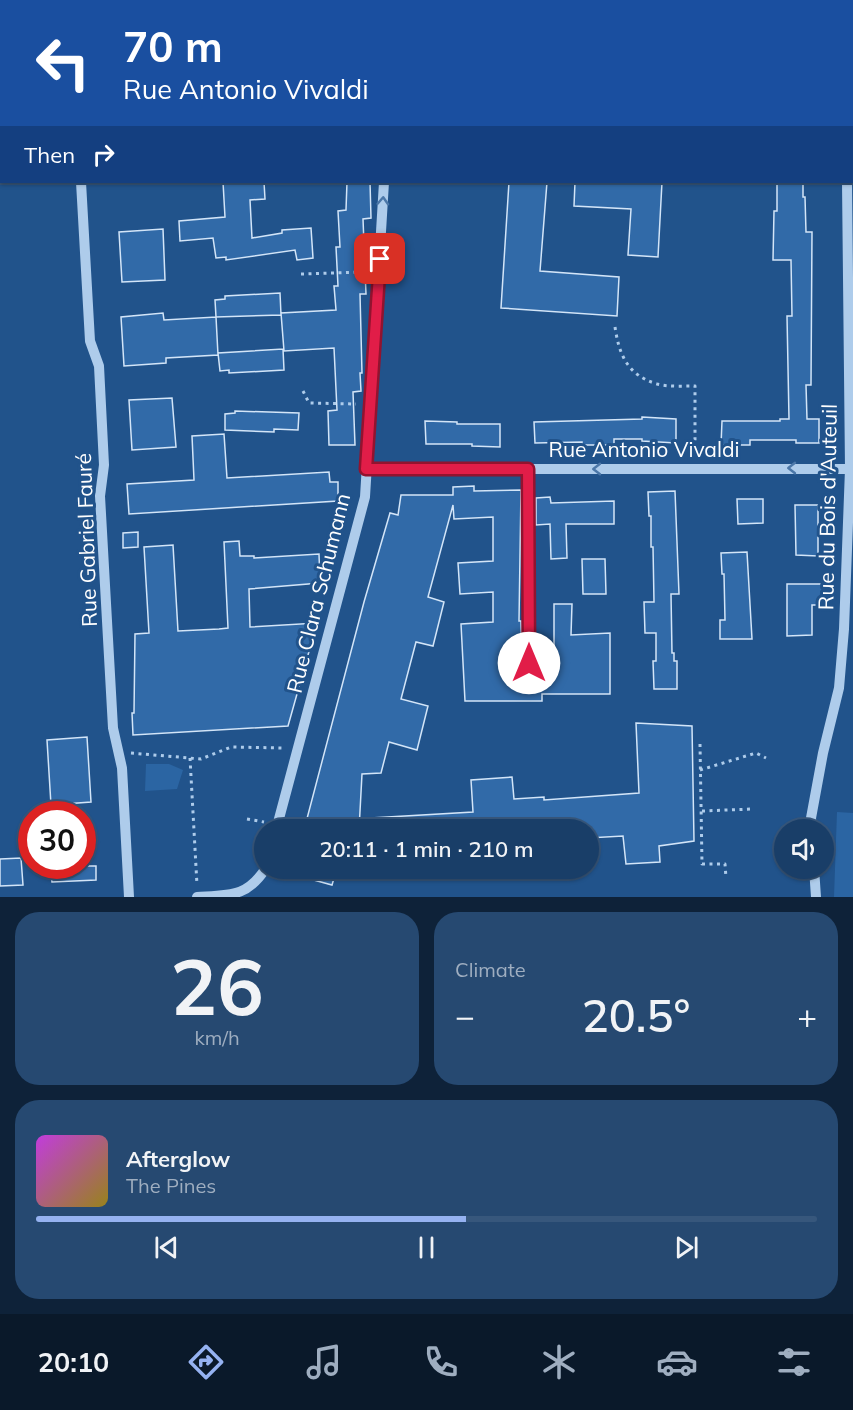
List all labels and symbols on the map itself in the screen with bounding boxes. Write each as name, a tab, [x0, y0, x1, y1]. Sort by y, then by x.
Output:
one-way arrow	[376, 197, 389, 206]
pin	[354, 233, 405, 284]
street label: Rue du Bois d'Auteuil	[812, 404, 842, 610]
street label: Rue Antonio Vivaldi	[548, 436, 740, 462]
street label: Rue Gabriel Fauré	[70, 453, 102, 627]
one-way arrow	[592, 462, 601, 475]
one-way arrow	[787, 462, 796, 475]
street label: Rue Clara Schumann	[281, 491, 355, 695]
position arrow	[497, 631, 561, 695]
speed limit sign: 30	[18, 801, 96, 879]

